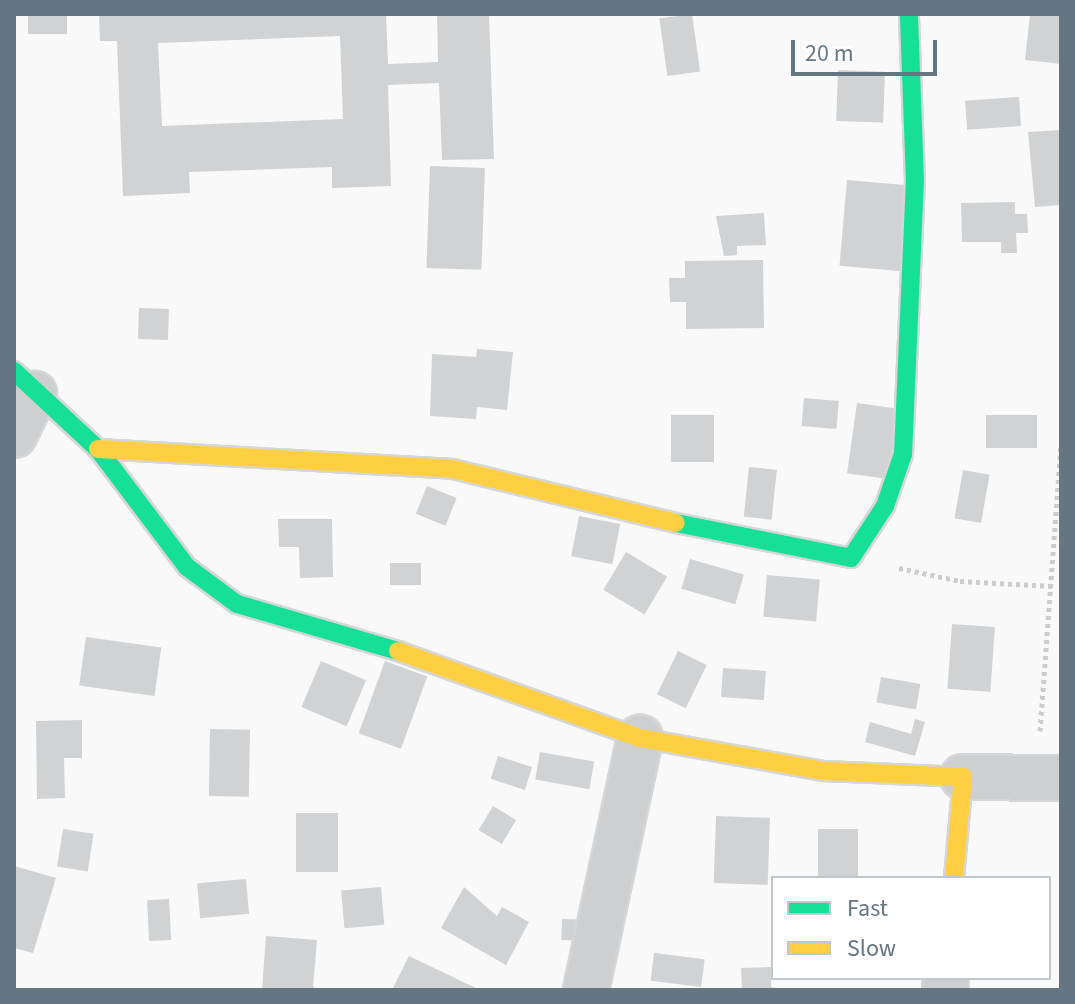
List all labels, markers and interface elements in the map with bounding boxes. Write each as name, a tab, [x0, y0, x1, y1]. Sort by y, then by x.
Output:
scale bar	[795, 24, 941, 74]
text: 20 m	[805, 36, 854, 71]
legend	[771, 876, 1051, 980]
text: Fast	[847, 891, 888, 926]
text: Slow	[847, 931, 896, 966]

